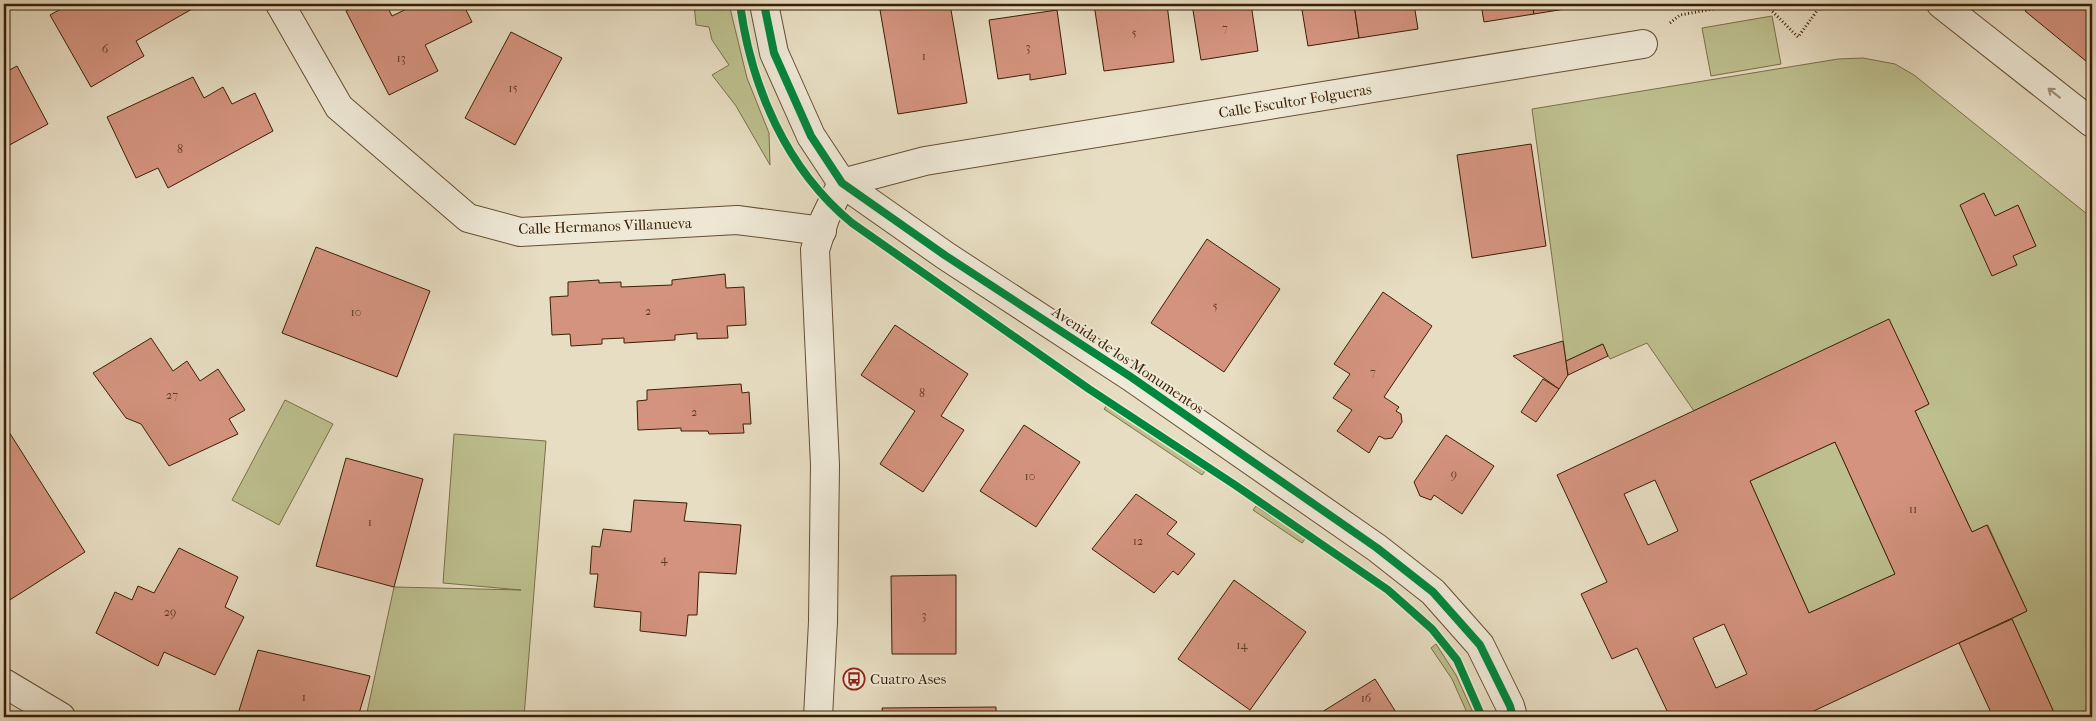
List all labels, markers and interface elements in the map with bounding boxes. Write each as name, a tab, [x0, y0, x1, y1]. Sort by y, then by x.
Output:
house number: 7	[1222, 21, 1228, 35]
house number: 5	[1131, 26, 1137, 40]
house number: 3	[1026, 40, 1031, 54]
house number: 6	[102, 42, 109, 56]
house number: 1	[922, 49, 926, 63]
house number: 13	[396, 51, 406, 65]
street label: Calle Escultor Folgueras	[1217, 80, 1373, 122]
house number: 15	[508, 81, 518, 95]
one-way arrow	[2047, 88, 2061, 98]
house number: 8	[177, 142, 183, 156]
street label: Calle Hermanos Villanueva	[518, 214, 693, 238]
house number: 5	[1212, 299, 1218, 313]
street label: Avenida de los Monumentos	[1048, 302, 1208, 418]
house number: 2	[645, 304, 651, 318]
house number: 10	[351, 305, 361, 319]
house number: 7	[1370, 365, 1376, 379]
house number: 8	[919, 386, 925, 400]
house number: 27	[166, 388, 178, 402]
house number: 2	[691, 405, 697, 419]
house number: 9	[1451, 467, 1457, 481]
house number: 10	[1025, 469, 1035, 483]
house number: 11	[1909, 502, 1917, 516]
house number: 1	[368, 515, 372, 529]
house number: 12	[1133, 534, 1143, 548]
house number: 4	[660, 552, 668, 566]
house number: 29	[164, 605, 176, 619]
house number: 3	[922, 608, 927, 622]
house number: 14	[1236, 638, 1249, 652]
bus stop icon: Cuatro Ases	[842, 667, 866, 691]
place label: Cuatro Ases	[870, 670, 947, 688]
house number: 1	[302, 690, 306, 704]
house number: 16	[1361, 691, 1372, 705]

